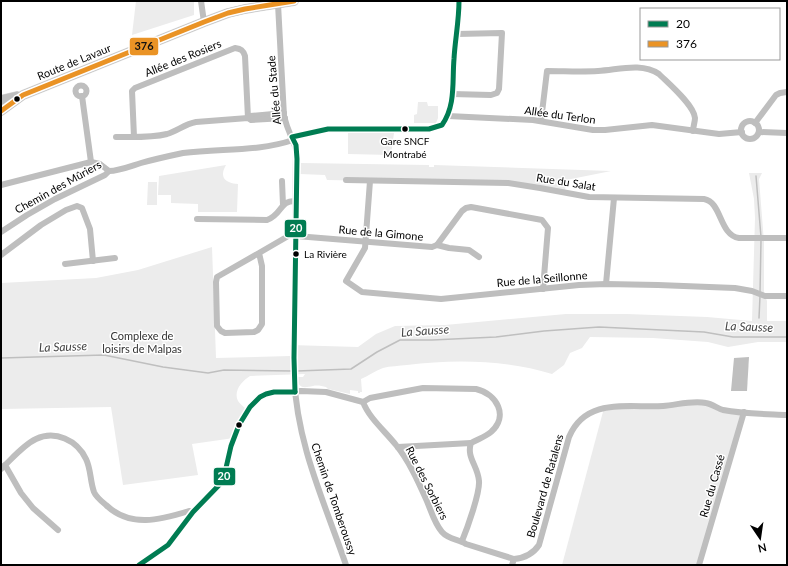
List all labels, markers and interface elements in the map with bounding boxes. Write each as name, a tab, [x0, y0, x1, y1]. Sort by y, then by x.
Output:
legend	[640, 8, 780, 60]
text: 20	[676, 16, 690, 31]
street label: Allée des Rosiers	[143, 36, 223, 79]
text: 376	[676, 36, 697, 51]
line badge: 376	[129, 37, 159, 56]
text: 376	[134, 39, 154, 52]
street label: Route de Lavaur	[35, 41, 113, 82]
street label: Allée du Stade	[264, 55, 283, 125]
unlabelled marker	[12, 94, 22, 104]
street label: Allée du Terlon	[524, 103, 597, 126]
marker: Gare SNCF Montrabé	[400, 124, 410, 134]
place label: Gare SNCF Montrabé	[381, 135, 430, 160]
street label: Chemin des Mûriers	[12, 157, 103, 216]
street label: Rue du Salat	[536, 170, 597, 193]
line badge: 20	[284, 219, 307, 238]
text: 20	[290, 221, 303, 234]
street label: Rue de la Gimone	[338, 222, 424, 243]
place label: La Rivière	[304, 248, 347, 260]
marker: La Rivière	[291, 249, 301, 259]
street label: Rue de la Seillonne	[496, 268, 588, 289]
water label: La Sausse	[725, 318, 774, 335]
water label: La Sausse	[400, 321, 450, 340]
park label: Complexe de loisirs de Malpas	[102, 329, 182, 355]
water label: La Sausse	[39, 338, 88, 355]
unlabelled marker	[234, 420, 244, 430]
street label: Boulevard de Ratalens	[523, 432, 566, 539]
street label: Chemin de Tomberoussy	[309, 441, 360, 557]
street label: Rue des Sorbiers	[403, 444, 452, 522]
street label: Rue du Cassé	[696, 453, 727, 519]
line badge: 20	[213, 467, 236, 486]
text: 20	[218, 469, 231, 482]
north arrow	[740, 518, 780, 558]
text: N	[757, 541, 768, 556]

